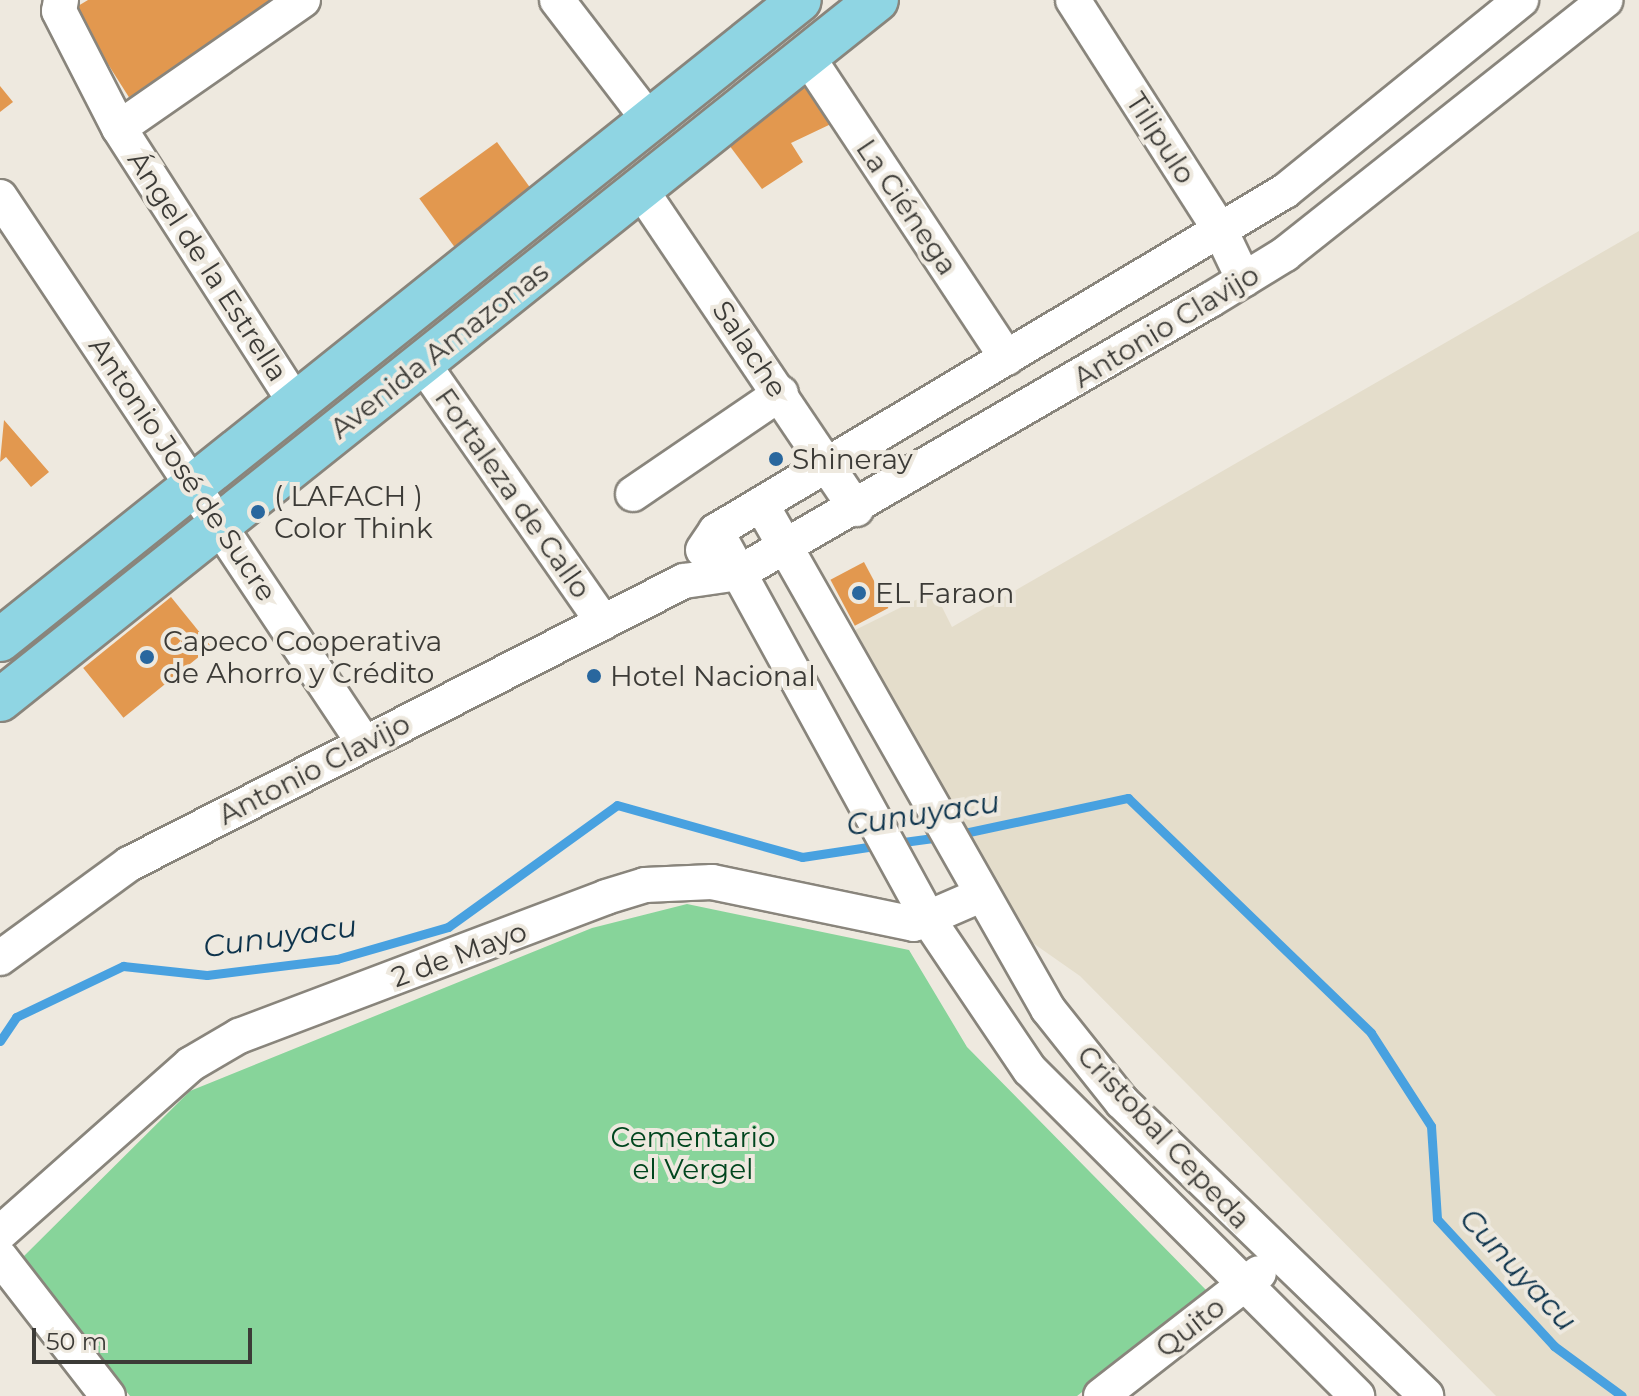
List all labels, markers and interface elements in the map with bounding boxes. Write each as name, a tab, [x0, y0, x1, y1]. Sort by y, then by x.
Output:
street label: Tilipulo	[1119, 86, 1203, 190]
street label: La Ciénega	[849, 133, 965, 281]
street label: Ángel de la Estrella	[121, 145, 295, 387]
street label: Avenida Amazonas	[323, 254, 555, 446]
street label: Antonio Clavijo	[1067, 257, 1265, 395]
street label: Salache	[706, 294, 794, 404]
street label: Antonio José de Sucre	[82, 331, 284, 607]
street label: Fortaleza de Callo	[428, 382, 598, 604]
place label: Shineray	[792, 442, 913, 476]
marker: Shineray	[767, 450, 785, 468]
place label: ( LAFACH ) Color Think	[274, 479, 433, 545]
marker: ( LAFACH ) Color Think	[249, 503, 267, 521]
place label: EL Faraon	[875, 576, 1014, 610]
marker: EL Faraon	[850, 584, 868, 602]
place label: Capeco Cooperativa de Ahorro y Crédito	[163, 624, 442, 690]
marker: Capeco Cooperativa de Ahorro y Crédito	[138, 648, 156, 666]
place label: Hotel Nacional	[610, 659, 816, 693]
marker: Hotel Nacional	[585, 667, 603, 685]
street label: Antonio Clavijo	[213, 706, 415, 832]
water label: Cunuyacu	[844, 784, 1002, 844]
water label: Cunuyacu	[201, 908, 359, 966]
street label: 2 de Mayo	[387, 914, 531, 994]
street label: Cristobal Cepeda	[1070, 1038, 1258, 1236]
park label: Cementario el Vergel	[610, 1120, 776, 1186]
water label: Cunuyacu	[1452, 1201, 1584, 1339]
street label: Quito	[1149, 1290, 1231, 1364]
scale bar	[36, 1312, 256, 1362]
text: 50 m	[46, 1327, 107, 1356]

